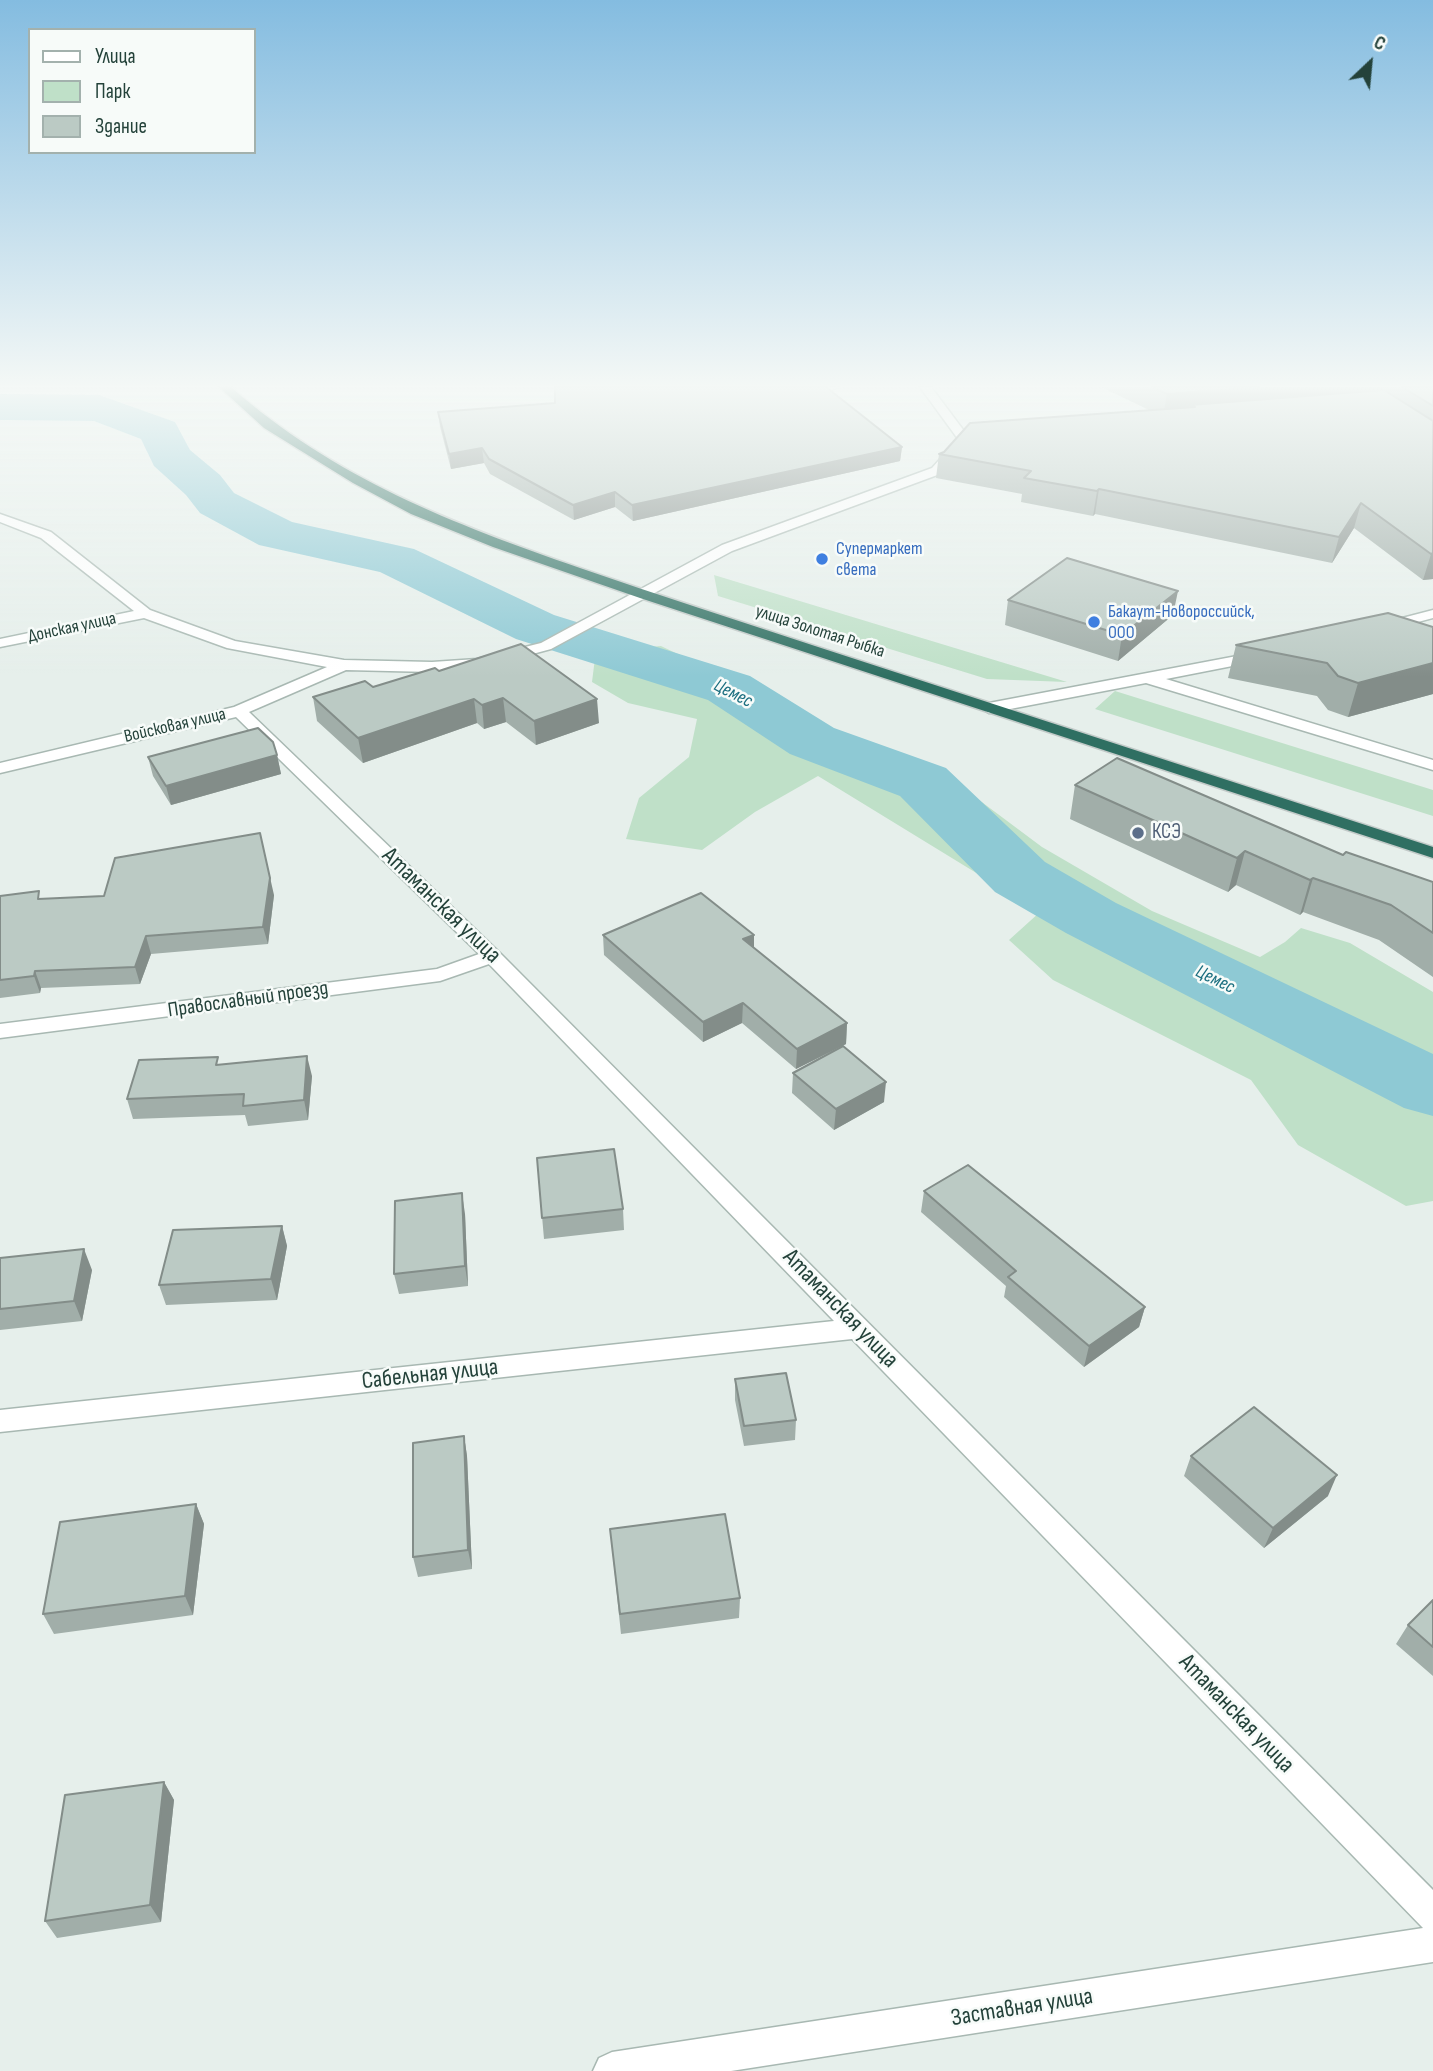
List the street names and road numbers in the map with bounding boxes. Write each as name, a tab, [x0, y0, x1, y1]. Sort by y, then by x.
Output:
street label: улица Золотая Рыбка	[753, 601, 887, 663]
street label: Донская улица	[26, 608, 118, 648]
street label: Войсковая улица	[122, 704, 228, 748]
street label: Атаманская улица	[376, 842, 506, 970]
street label: Православный проезд	[166, 976, 330, 1024]
street label: Атаманская улица	[776, 1244, 904, 1374]
street label: Сабельная улица	[360, 1354, 500, 1396]
street label: Атаманская улица	[1172, 1649, 1300, 1779]
street label: Заставная улица	[949, 1983, 1095, 2033]

